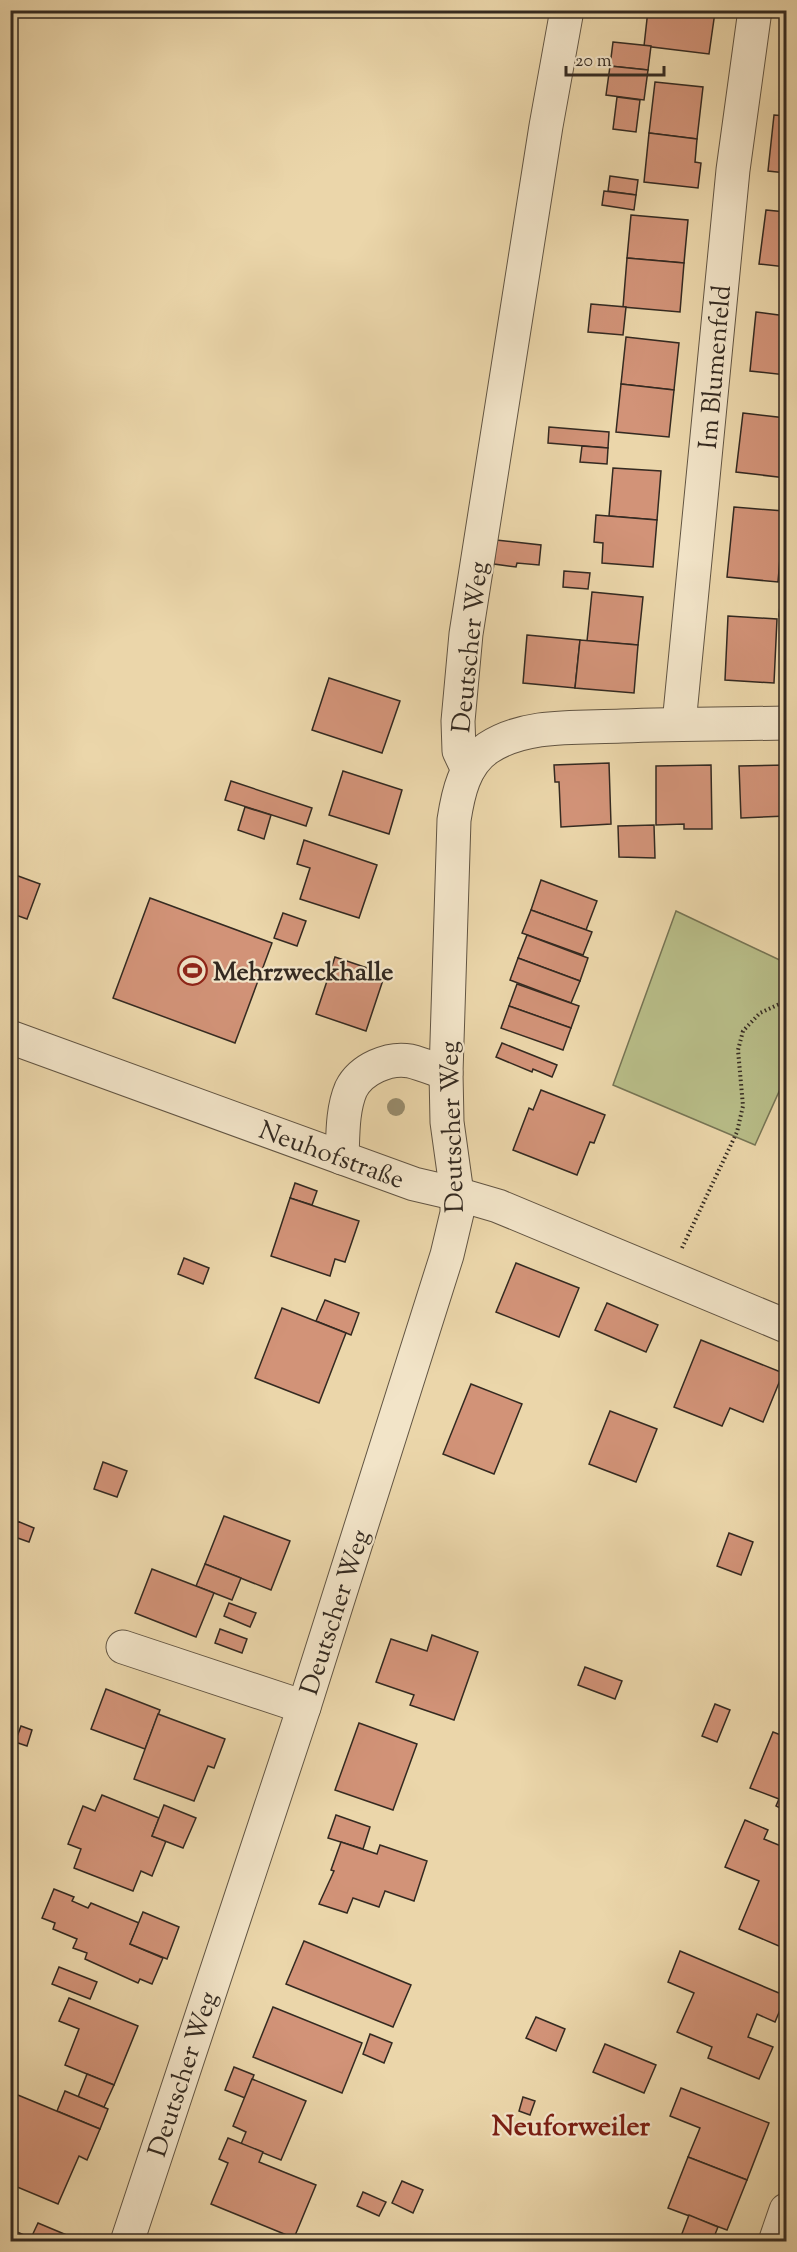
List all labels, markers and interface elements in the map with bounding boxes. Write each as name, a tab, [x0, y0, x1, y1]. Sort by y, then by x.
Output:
scale bar	[566, 39, 664, 77]
text: 20 m	[575, 49, 612, 75]
street label: Im Blumenfeld	[691, 283, 742, 451]
street label: Deutscher Weg	[444, 560, 499, 735]
sports icon: Mehrzweckhalle	[176, 955, 208, 987]
place label: Mehrzweckhalle	[213, 955, 393, 992]
street label: Deutscher Weg	[432, 1040, 475, 1213]
street label: Neuhofstraße	[253, 1113, 409, 1200]
street label: Deutscher Weg	[292, 1525, 381, 1700]
street label: Deutscher Weg	[140, 1987, 229, 2162]
district label: Neuforweiler	[492, 2108, 651, 2148]

